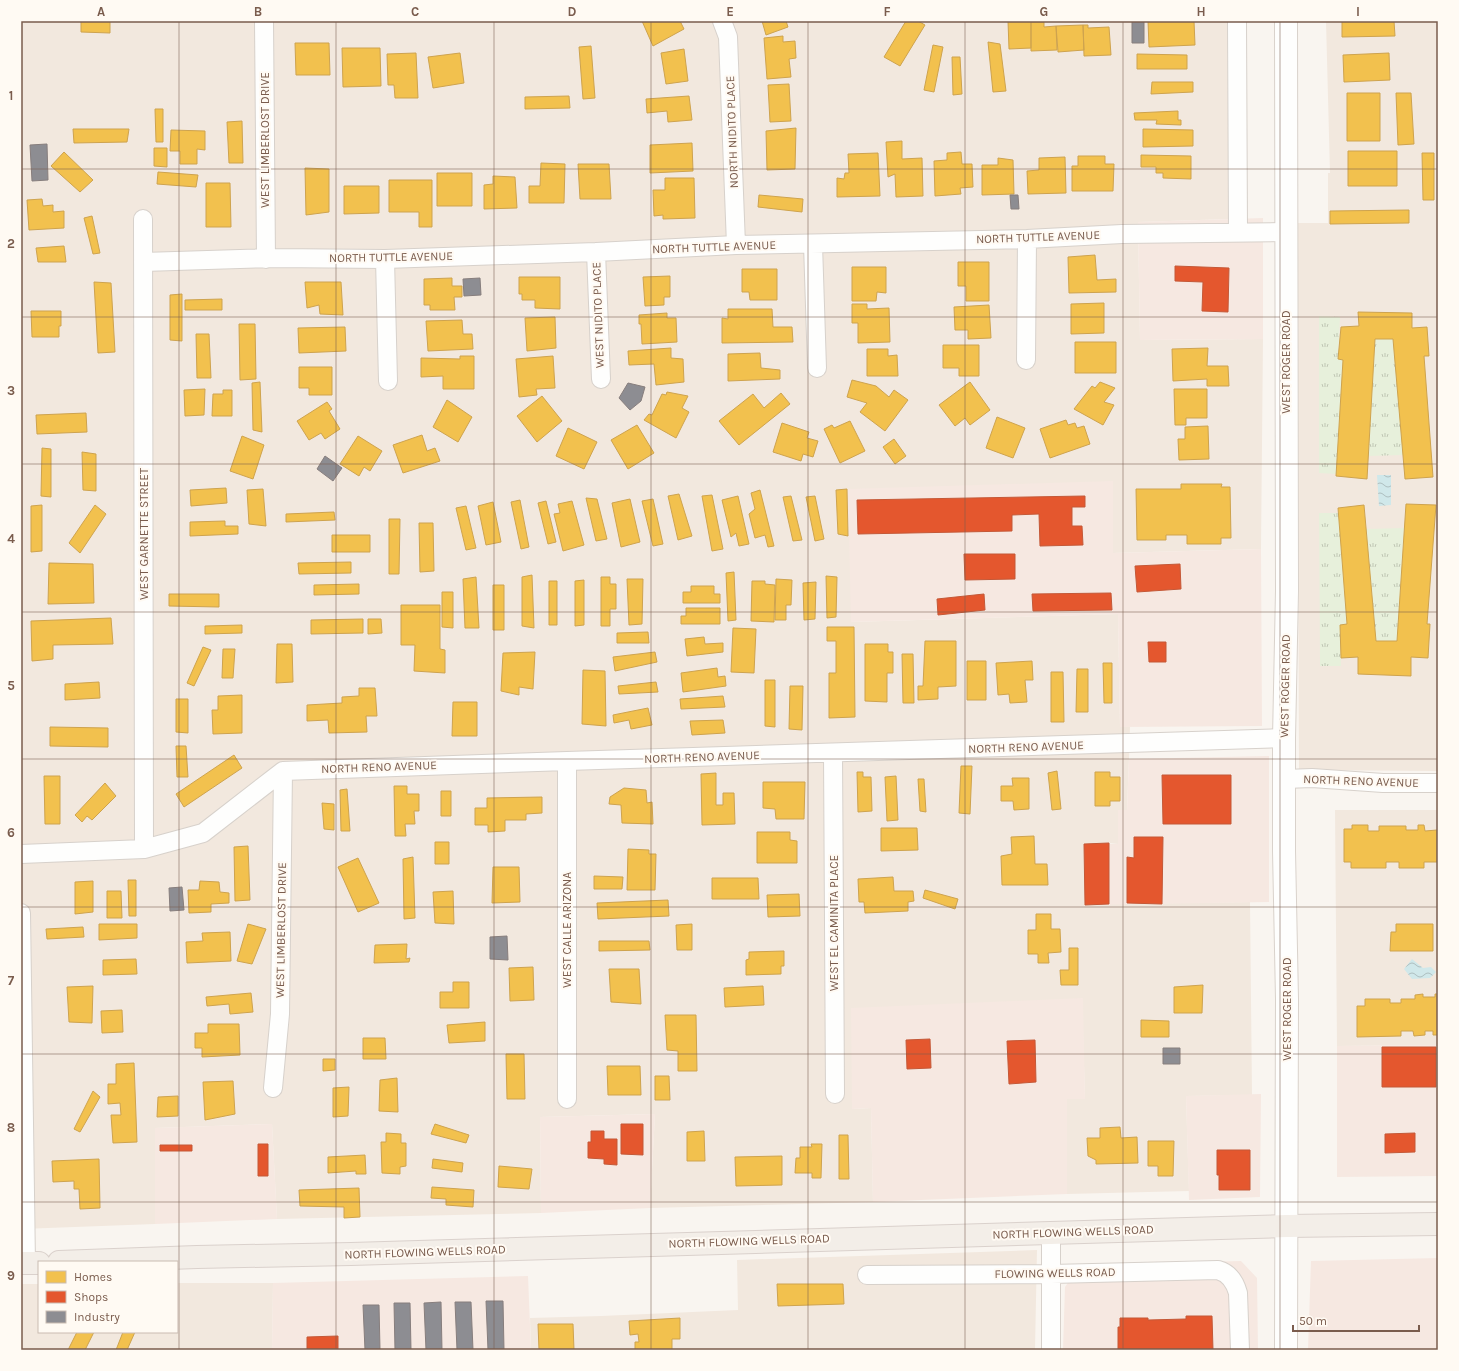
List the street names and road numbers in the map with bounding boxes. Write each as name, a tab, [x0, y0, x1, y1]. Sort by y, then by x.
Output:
street label: WEST LIMBERLOST DRIVE	[258, 72, 272, 208]
street label: NORTH NIDITO PLACE	[723, 75, 741, 189]
street label: NORTH TUTTLE AVENUE	[976, 228, 1100, 246]
street label: NORTH TUTTLE AVENUE	[652, 238, 776, 256]
street label: NORTH TUTTLE AVENUE	[329, 249, 453, 265]
street label: WEST NIDITO PLACE	[589, 262, 607, 368]
street label: WEST ROGER ROAD	[1279, 310, 1293, 414]
street label: WEST GARNETTE STREET	[137, 468, 151, 600]
street label: WEST ROGER ROAD	[1277, 634, 1293, 738]
street label: NORTH RENO AVENUE	[968, 738, 1084, 756]
street label: NORTH RENO AVENUE	[644, 748, 760, 766]
street label: NORTH RENO AVENUE	[321, 758, 437, 776]
street label: NORTH RENO AVENUE	[1303, 772, 1419, 790]
street label: WEST EL CAMINITA PLACE	[827, 855, 841, 991]
street label: WEST LIMBERLOST DRIVE	[273, 862, 289, 998]
street label: WEST CALLE ARIZONA	[560, 872, 574, 988]
street label: WEST ROGER ROAD	[1280, 957, 1294, 1061]
street label: NORTH FLOWING WELLS ROAD	[992, 1222, 1154, 1242]
street label: NORTH FLOWING WELLS ROAD	[668, 1231, 830, 1251]
street label: NORTH FLOWING WELLS ROAD	[344, 1242, 506, 1262]
street label: FLOWING WELLS ROAD	[994, 1265, 1116, 1281]

